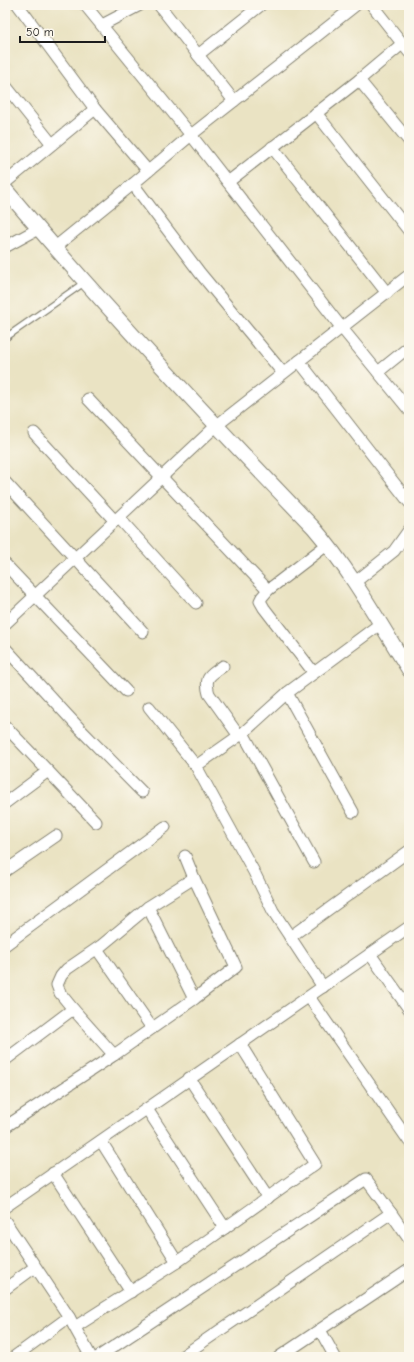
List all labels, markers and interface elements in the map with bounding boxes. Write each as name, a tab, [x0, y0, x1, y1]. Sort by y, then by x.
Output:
scale bar	[20, 18, 105, 44]
text: 50 m	[26, 25, 54, 39]

